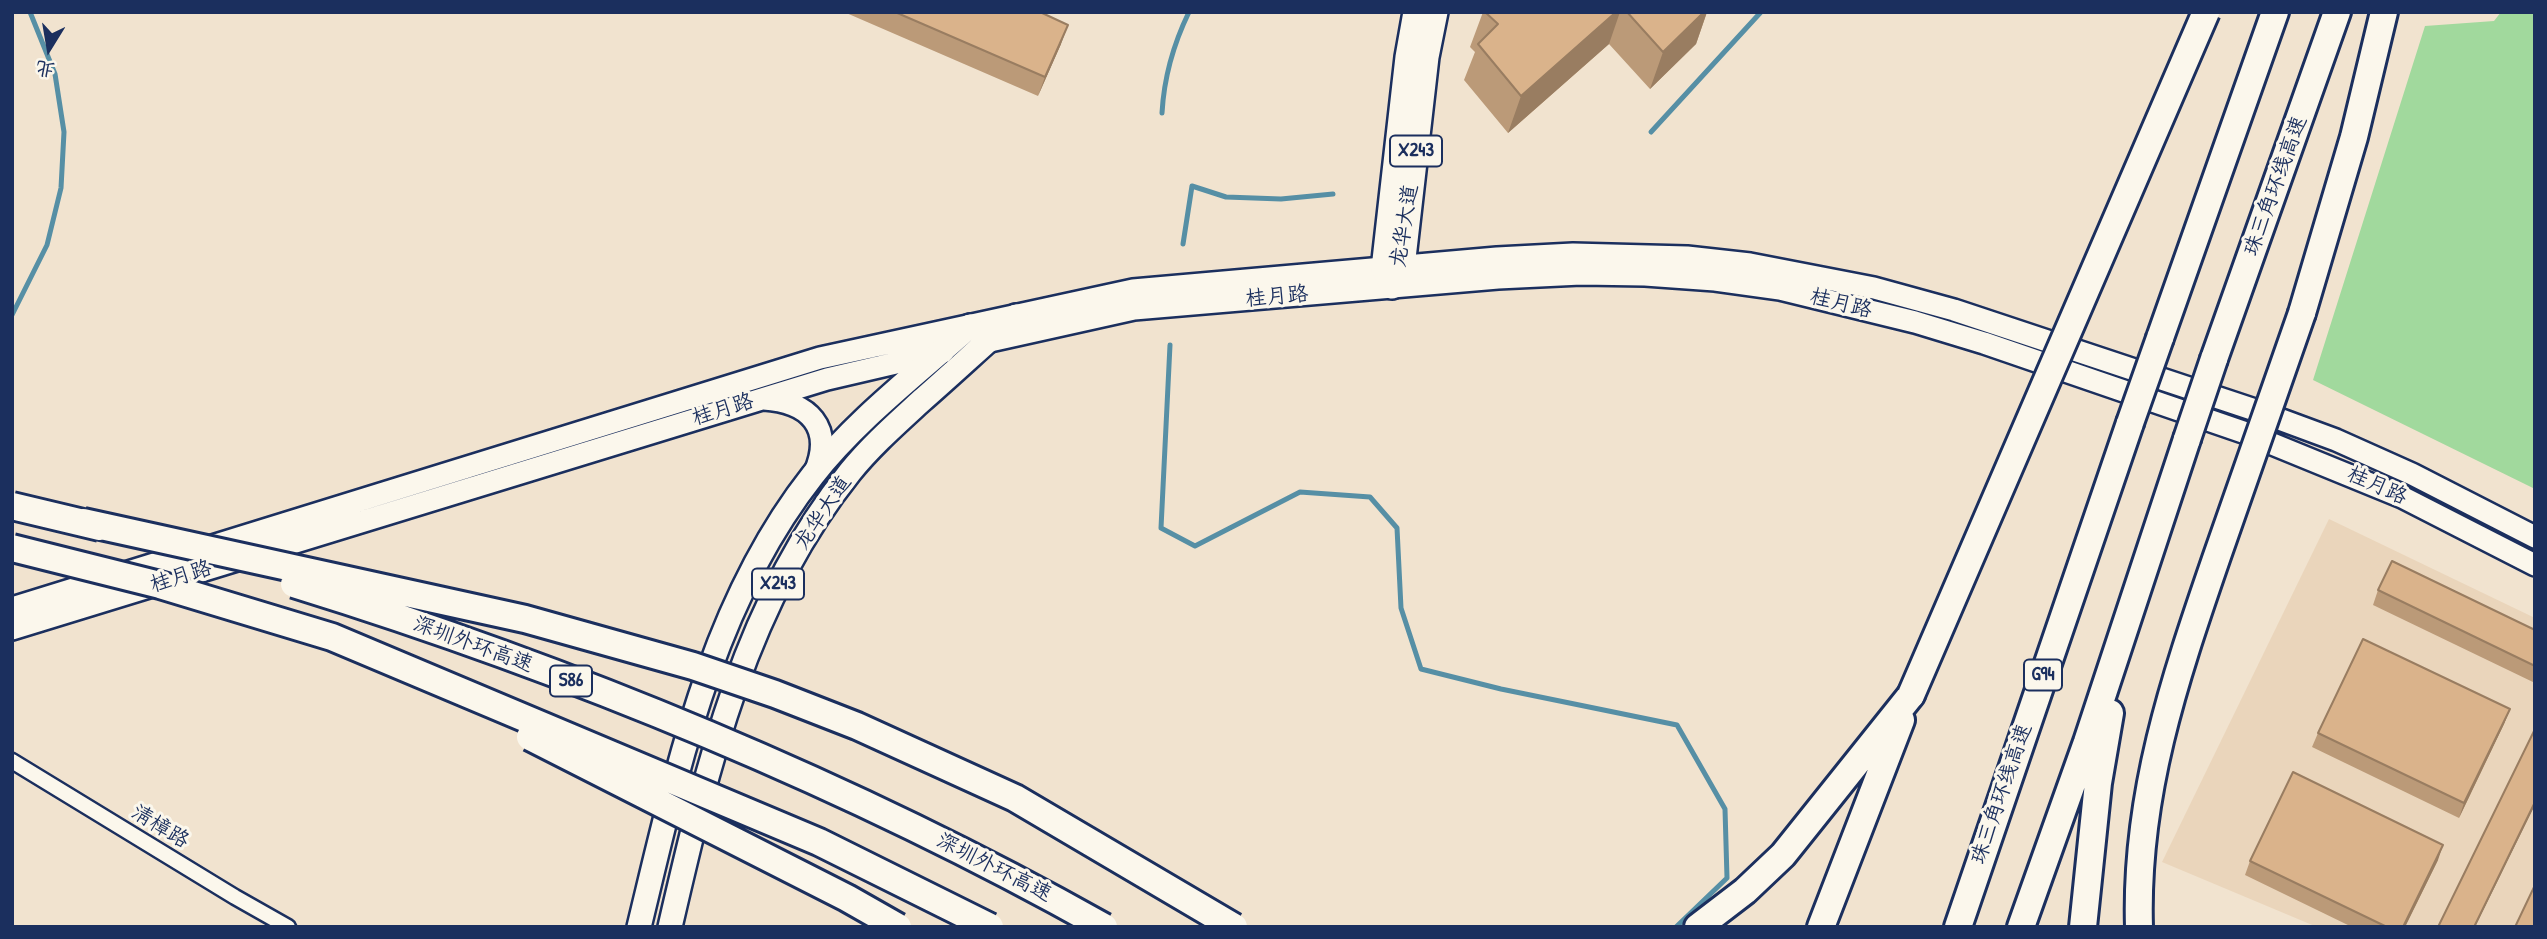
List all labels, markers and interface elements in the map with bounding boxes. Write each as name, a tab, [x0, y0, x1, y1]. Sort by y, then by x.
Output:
north arrow	[14, 14, 84, 84]
text: 北	[33, 55, 57, 84]
street label: 珠三角环线高速	[2239, 113, 2313, 259]
road number: X243	[1390, 136, 1442, 167]
street label: 龙华大道	[1386, 183, 1424, 269]
street label: 桂月路	[1245, 282, 1309, 312]
street label: 桂月路	[1807, 284, 1875, 324]
street label: 桂月路	[689, 389, 757, 431]
street label: 桂月路	[2343, 462, 2411, 510]
street label: 龙华大道	[789, 471, 857, 555]
street label: 桂月路	[147, 556, 215, 598]
road number: X243	[752, 568, 804, 600]
street label: 深圳外环高速	[409, 612, 537, 678]
road number: G94	[2024, 660, 2062, 690]
road number: S86	[550, 666, 592, 696]
street label: 珠三角环线高速	[1966, 720, 2038, 868]
street label: 清樟路	[127, 800, 193, 854]
street label: 深圳外环高速	[932, 828, 1056, 908]

